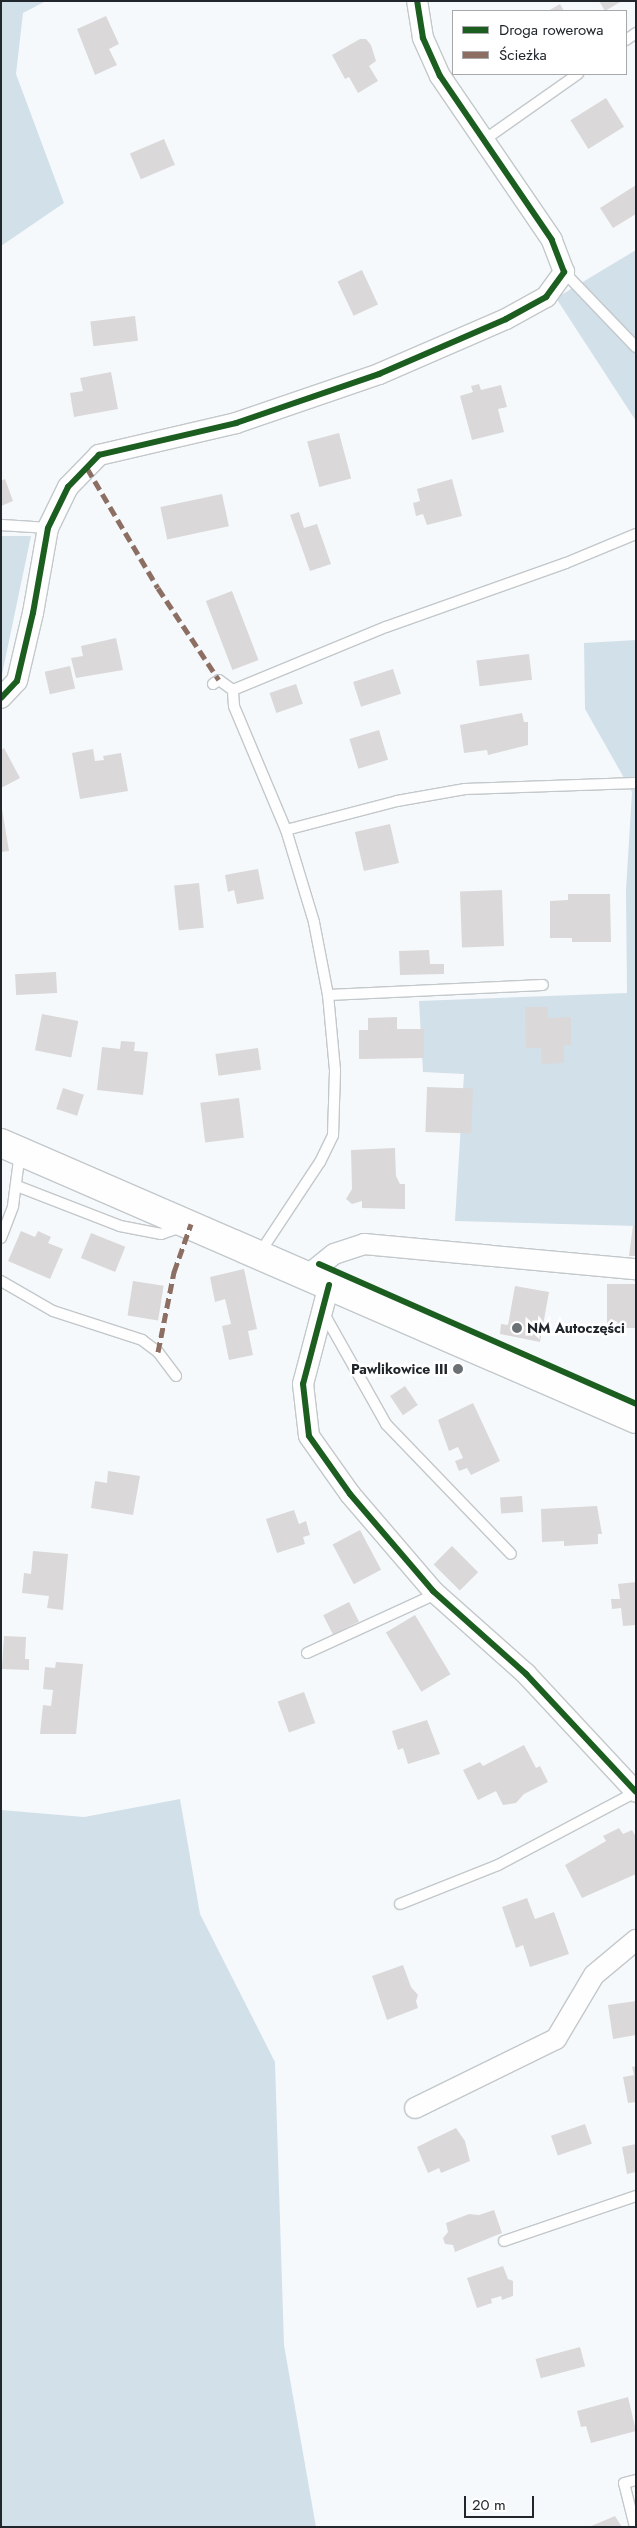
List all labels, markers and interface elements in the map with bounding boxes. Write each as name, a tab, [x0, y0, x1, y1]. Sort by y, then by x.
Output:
legend	[452, 10, 627, 75]
text: Droga rowerowa	[499, 19, 603, 41]
text: Ścieżka	[499, 44, 547, 66]
place label: NM Autoczęści	[527, 1320, 625, 1336]
marker: NM Autoczęści	[511, 1322, 523, 1334]
place label: Pawlikowice III	[351, 1361, 448, 1377]
marker: Pawlikowice III	[452, 1363, 464, 1375]
scale bar	[467, 2486, 537, 2518]
text: 20 m	[472, 2494, 506, 2516]

